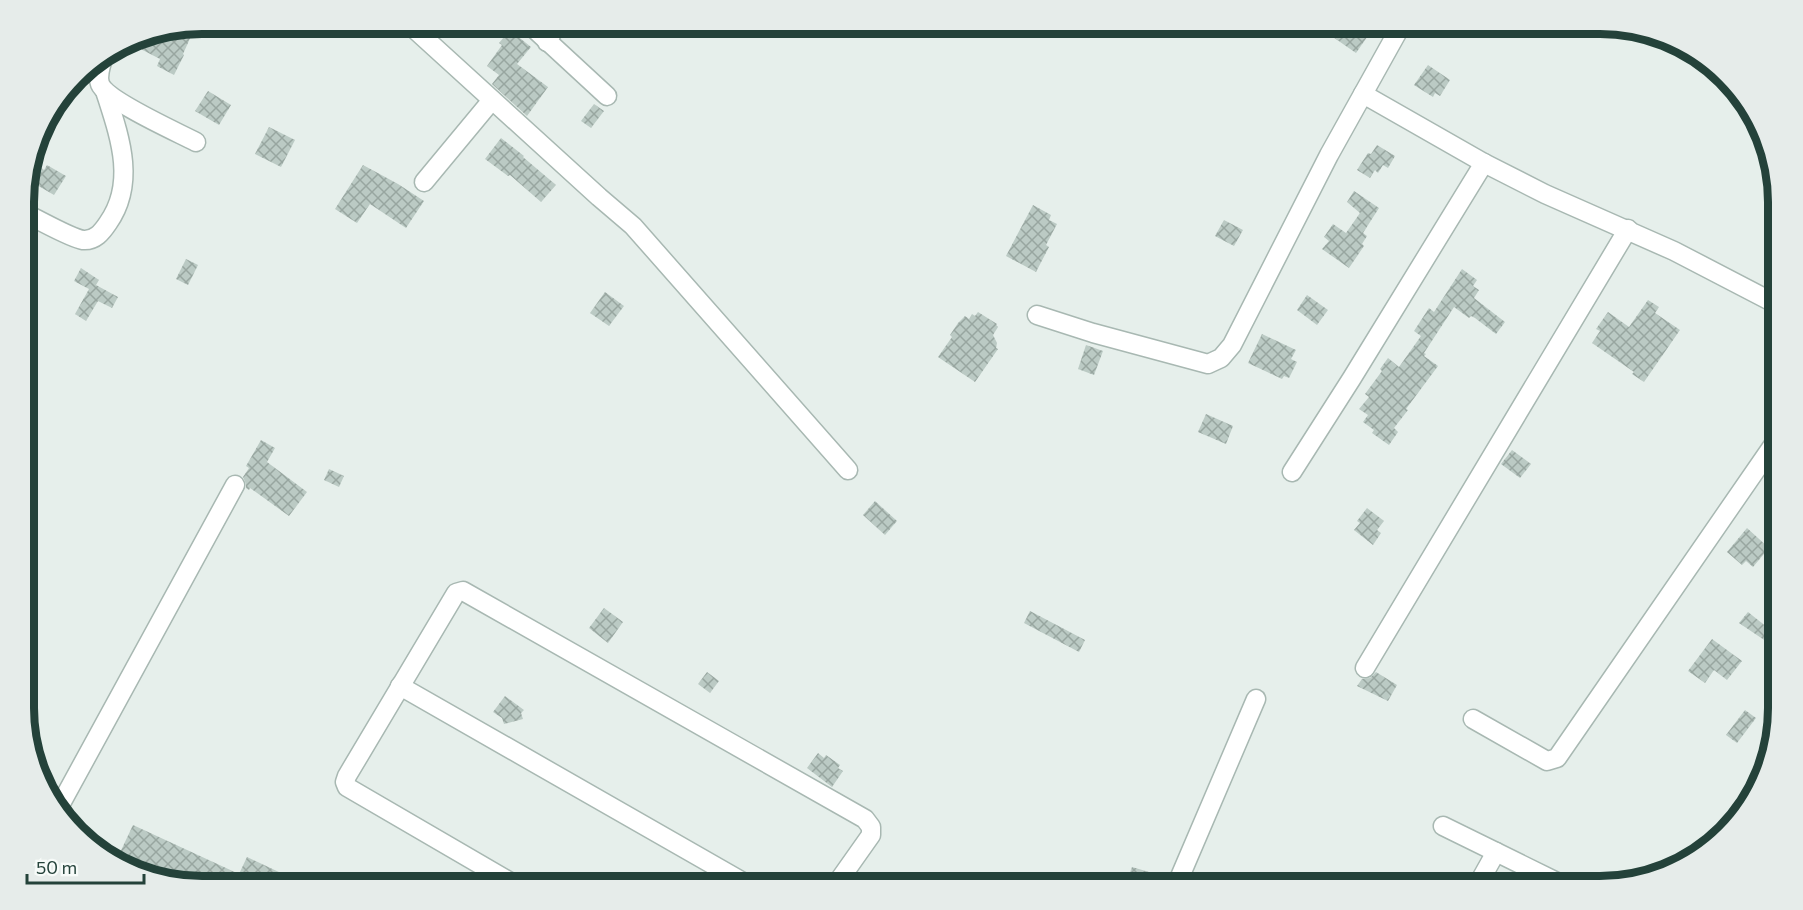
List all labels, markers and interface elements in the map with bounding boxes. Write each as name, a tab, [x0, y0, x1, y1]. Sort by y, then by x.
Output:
scale bar	[27, 847, 144, 885]
text: 50 m	[36, 856, 77, 878]

